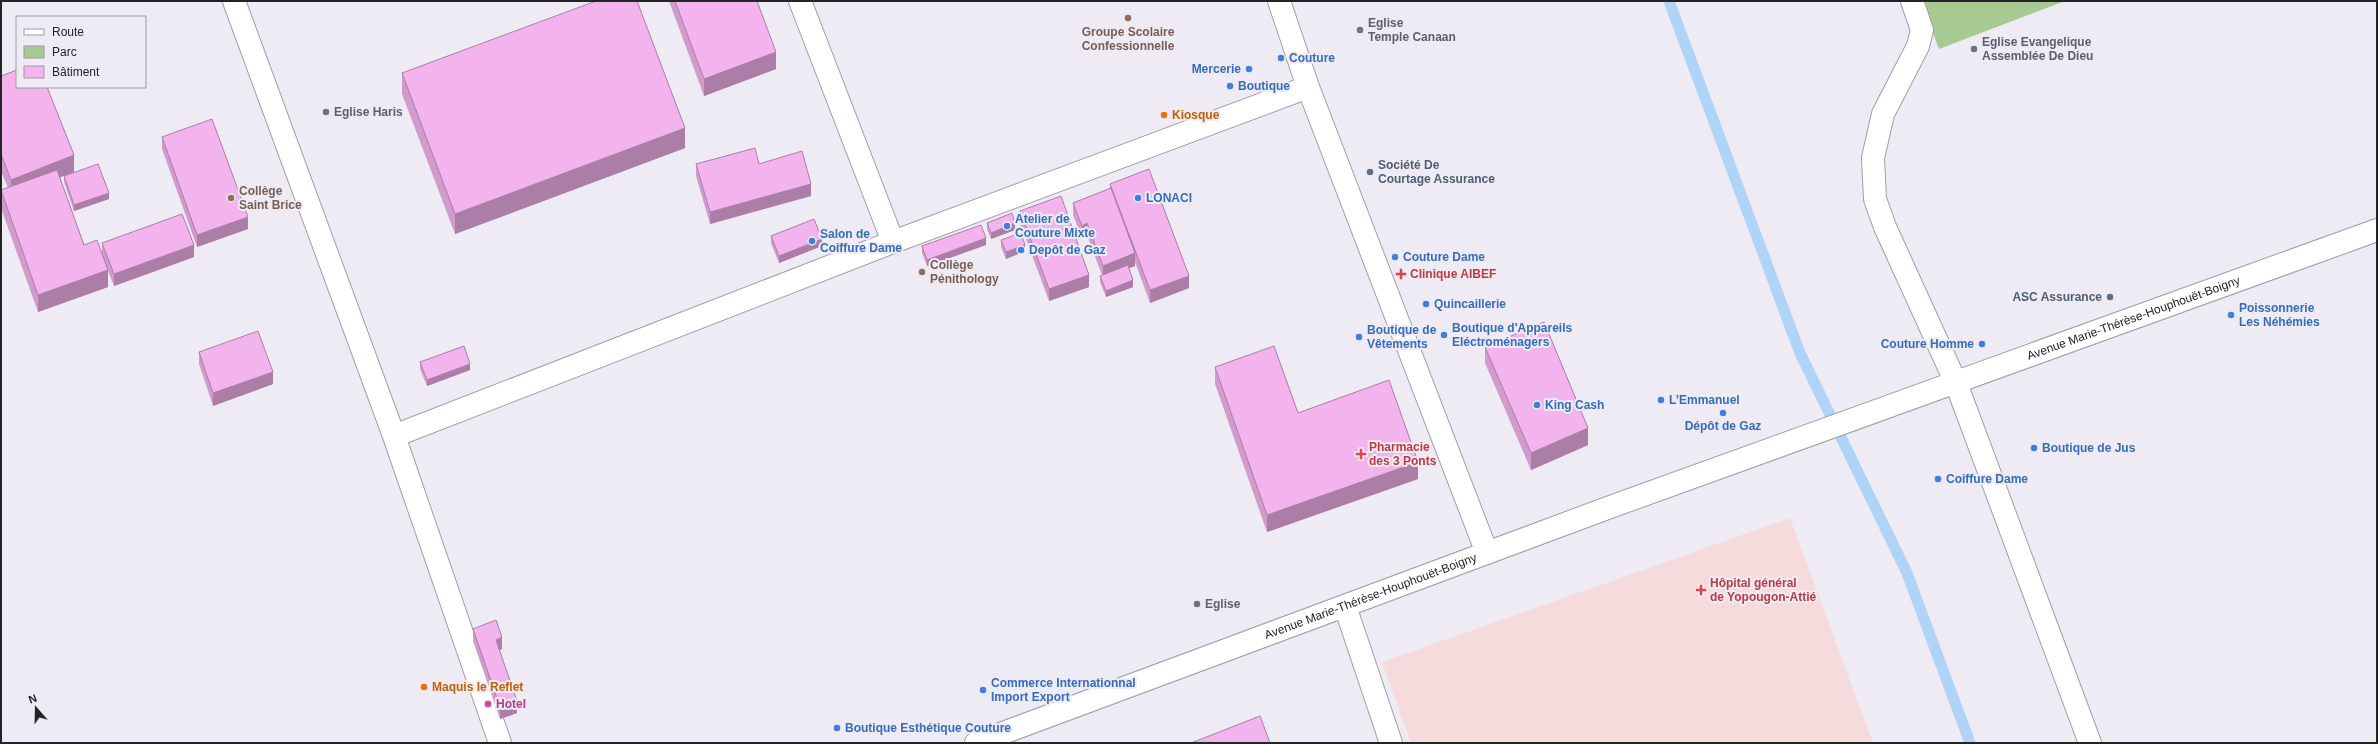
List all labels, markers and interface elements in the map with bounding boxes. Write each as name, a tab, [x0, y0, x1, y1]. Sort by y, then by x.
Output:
marker: Groupe Scolaire Confessionnelle	[1123, 13, 1133, 23]
legend	[16, 16, 146, 88]
place label: Eglise Temple Canaan	[1368, 16, 1456, 44]
text: Route	[52, 25, 84, 39]
place label: Groupe Scolaire Confessionnelle	[1082, 25, 1175, 53]
marker: Eglise Temple Canaan	[1355, 25, 1365, 35]
place label: Eglise Evangelique Assemblée De Dieu	[1982, 35, 2093, 63]
marker: Eglise Evangelique Assemblée De Dieu	[1969, 44, 1979, 54]
text: Parc	[52, 45, 77, 59]
place label: Couture	[1289, 51, 1335, 65]
marker: Couture	[1276, 53, 1286, 63]
place label: Mercerie	[1192, 62, 1241, 76]
marker: Mercerie	[1244, 64, 1254, 74]
text: Bâtiment	[52, 65, 100, 79]
place label: Boutique	[1238, 79, 1290, 93]
marker: Boutique	[1225, 81, 1235, 91]
place label: Eglise Haris	[334, 105, 403, 119]
marker: Eglise Haris	[321, 107, 331, 117]
place label: Kiosque	[1172, 108, 1220, 122]
marker: Kiosque	[1159, 110, 1169, 120]
place label: Société De Courtage Assurance	[1378, 158, 1495, 186]
marker: Société De Courtage Assurance	[1365, 167, 1375, 177]
place label: Collège Saint Brice	[239, 184, 302, 212]
place label: LONACI	[1146, 191, 1192, 205]
marker: Collège Saint Brice	[226, 193, 236, 203]
marker: LONACI	[1133, 193, 1143, 203]
place label: Atelier de Couture Mixte	[1015, 212, 1095, 240]
marker: Atelier de Couture Mixte	[1002, 221, 1012, 231]
place label: Salon de Coiffure Dame	[820, 227, 902, 255]
marker: Salon de Coiffure Dame	[807, 236, 817, 246]
place label: Depôt de Gaz	[1029, 243, 1106, 257]
marker: Depôt de Gaz	[1016, 245, 1026, 255]
place label: Couture Dame	[1403, 250, 1485, 264]
marker: Couture Dame	[1390, 252, 1400, 262]
place label: Collège Pénithology	[930, 258, 999, 286]
marker: Collège Pénithology	[917, 267, 927, 277]
place label: Clinique AIBEF	[1410, 267, 1496, 281]
marker: Clinique AIBEF	[1395, 268, 1407, 280]
street label: Avenue Marie-Thérèse-Houphouët-Boigny	[2025, 273, 2242, 363]
place label: ASC Assurance	[2012, 290, 2102, 304]
marker: ASC Assurance	[2105, 292, 2115, 302]
place label: Quincaillerie	[1434, 297, 1506, 311]
marker: Quincaillerie	[1421, 299, 1431, 309]
place label: Poissonnerie Les Néhémies	[2239, 301, 2320, 329]
marker: Poissonnerie Les Néhémies	[2226, 310, 2236, 320]
place label: Boutique d'Appareils Eléctroménagers	[1452, 321, 1573, 349]
place label: Boutique de Vêtements	[1367, 323, 1437, 351]
marker: Boutique d'Appareils Eléctroménagers	[1439, 330, 1449, 340]
marker: Boutique de Vêtements	[1354, 332, 1364, 342]
place label: Couture Homme	[1881, 337, 1974, 351]
marker: Couture Homme	[1977, 339, 1987, 349]
place label: L’Emmanuel	[1669, 393, 1740, 407]
marker: L’Emmanuel	[1656, 395, 1666, 405]
place label: King Cash	[1545, 398, 1604, 412]
marker: King Cash	[1532, 400, 1542, 410]
marker: Dépôt de Gaz	[1718, 408, 1728, 418]
place label: Dépôt de Gaz	[1685, 419, 1761, 433]
place label: Pharmacie des 3 Ponts	[1369, 440, 1437, 468]
place label: Boutique de Jus	[2042, 441, 2136, 455]
marker: Boutique de Jus	[2029, 443, 2039, 453]
marker: Pharmacie des 3 Ponts	[1356, 449, 1366, 459]
place label: Coiffure Dame	[1946, 472, 2028, 486]
marker: Coiffure Dame	[1933, 474, 1943, 484]
street label: Avenue Marie-Thérèse-Houphouët-Boigny	[1262, 550, 1479, 642]
place label: Hôpital général de Yopougon-Attié	[1710, 576, 1817, 604]
marker: Hôpital général de Yopougon-Attié	[1695, 584, 1707, 596]
place label: Eglise	[1205, 597, 1241, 611]
marker: Eglise	[1192, 599, 1202, 609]
place label: Commerce Internationnal Import Export	[991, 676, 1136, 704]
place label: Maquis le Reflet	[432, 680, 523, 694]
marker: Maquis le Reflet	[419, 682, 429, 692]
marker: Commerce Internationnal Import Export	[978, 685, 988, 695]
north arrow	[16, 688, 56, 728]
text: N	[27, 692, 38, 706]
place label: Hotel	[496, 697, 526, 711]
marker: Hotel	[483, 699, 493, 709]
place label: Boutique Esthétique Couture	[845, 721, 1011, 735]
marker: Boutique Esthétique Couture	[832, 723, 842, 733]

